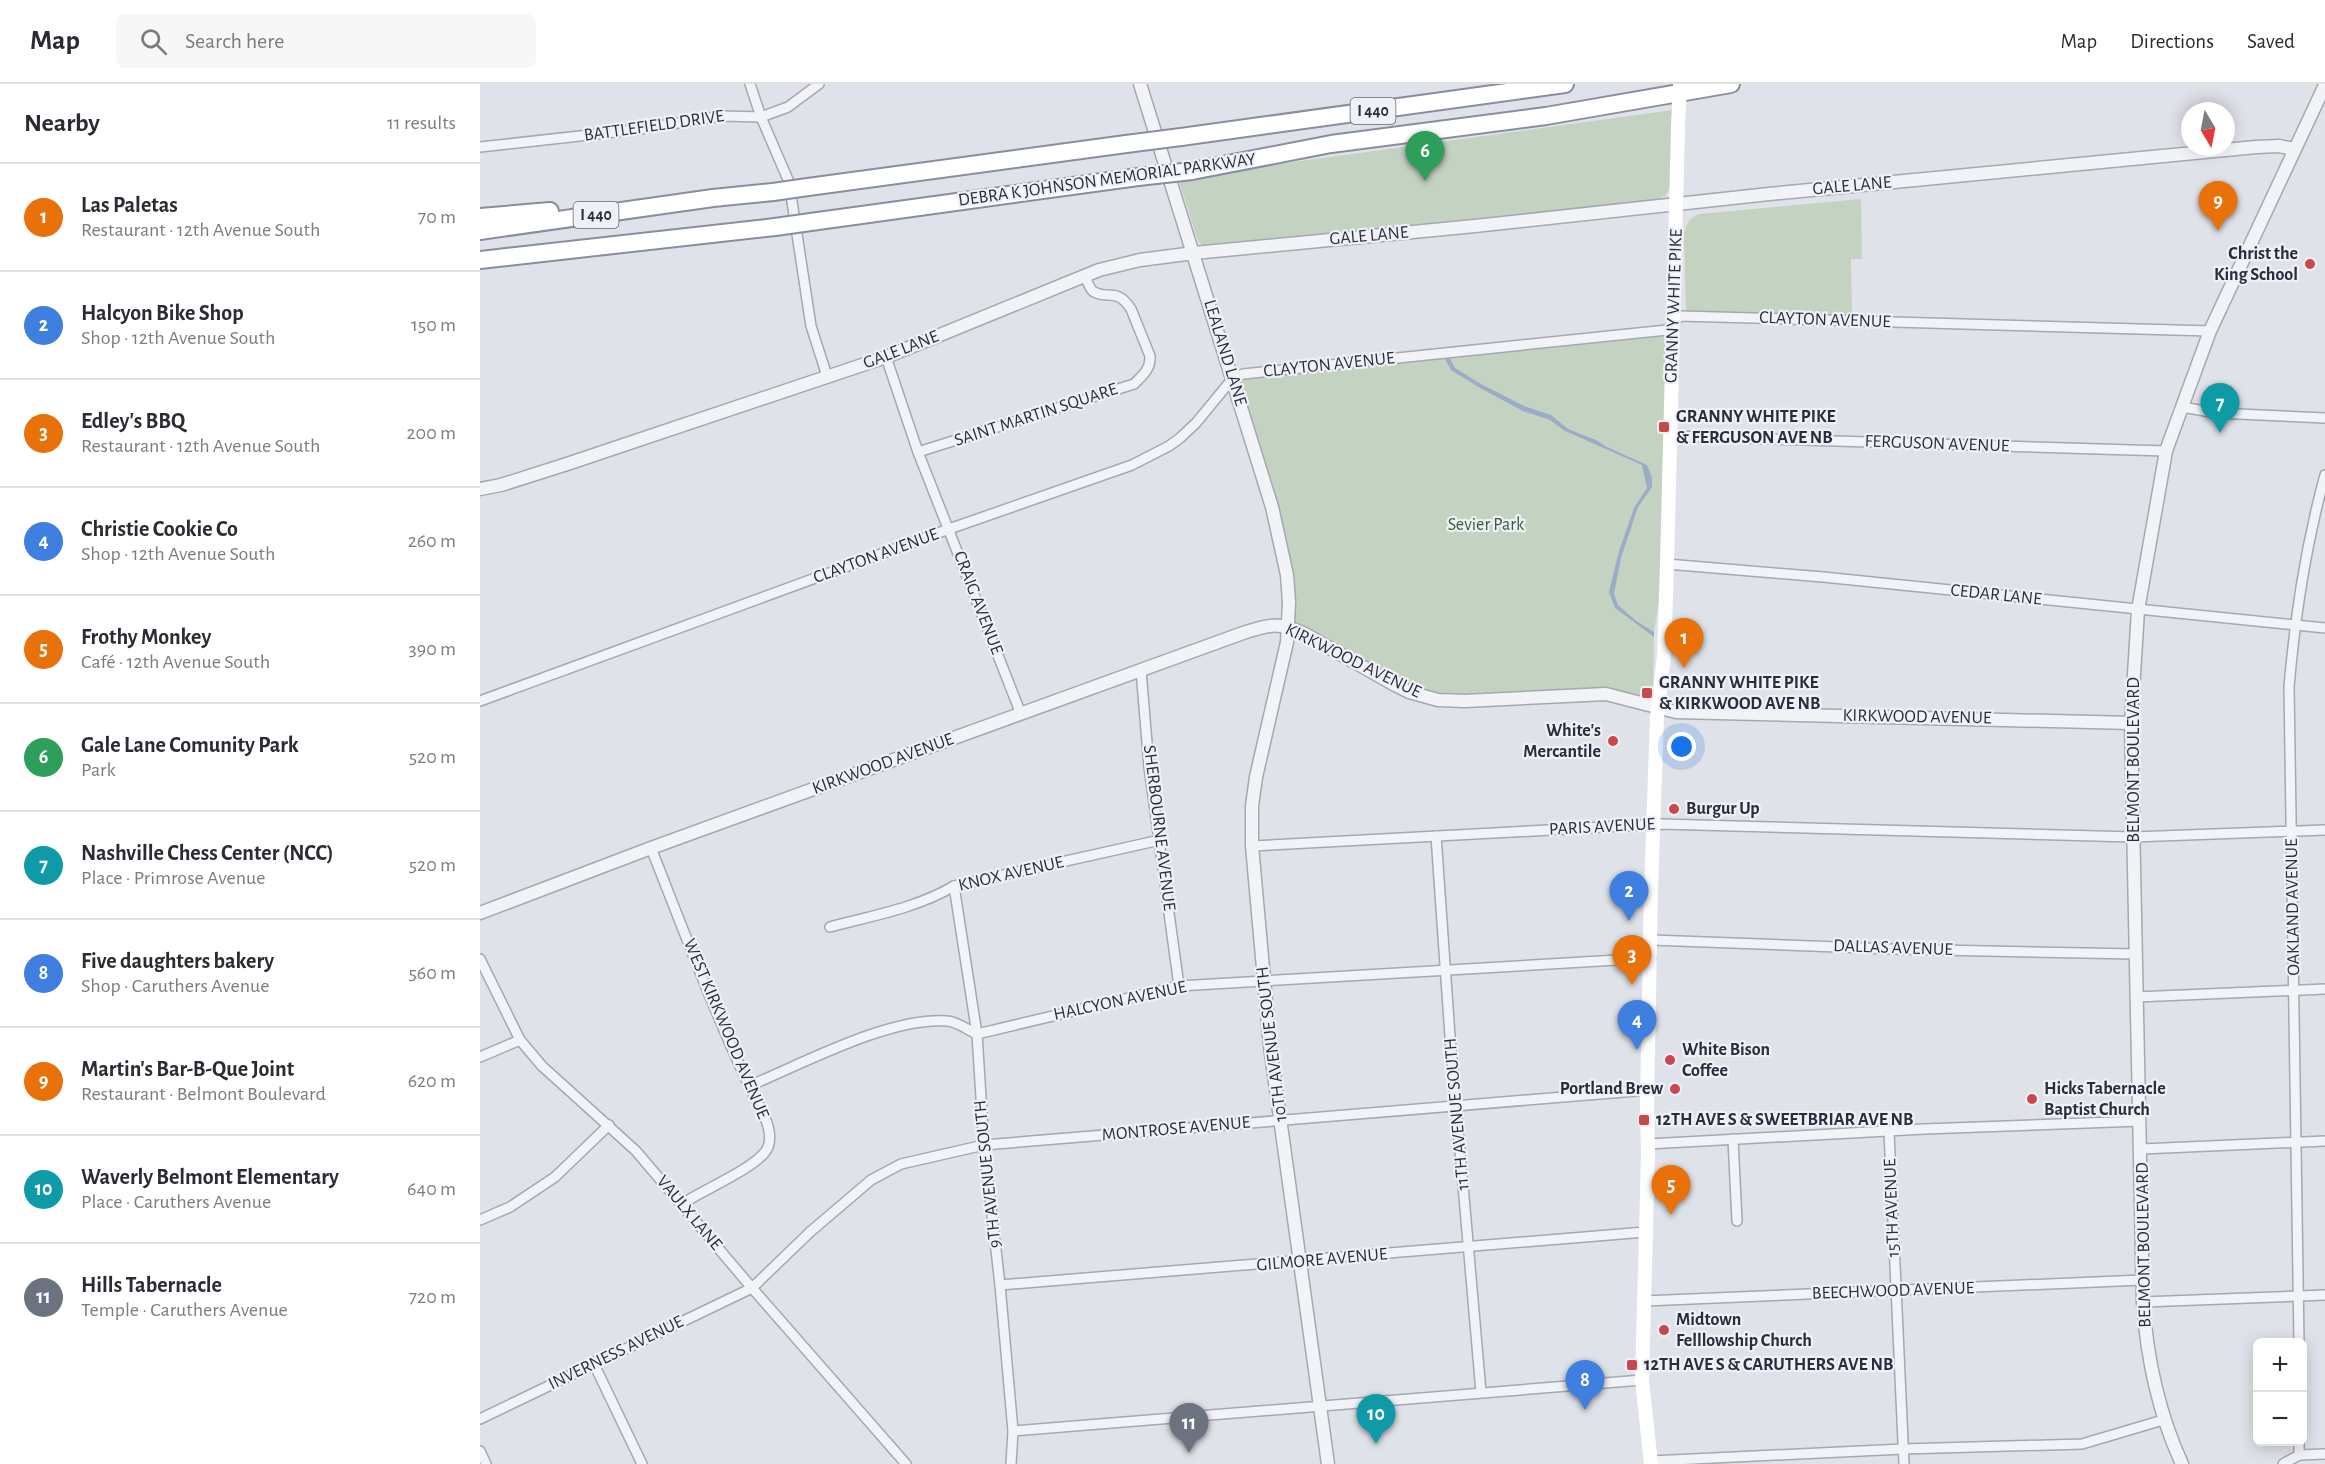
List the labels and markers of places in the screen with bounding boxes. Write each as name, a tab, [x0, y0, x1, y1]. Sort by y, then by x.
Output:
pin: 6	[1406, 132, 1444, 181]
pin: 9	[2198, 182, 2238, 231]
place label: Christ the King School	[2214, 245, 2298, 284]
marker: Christ the King School	[2303, 257, 2317, 271]
pin: 7	[2200, 384, 2240, 433]
place label: GRANNY WHITE PIKE & FERGUSON AVE NB	[1676, 408, 1836, 447]
marker: GRANNY WHITE PIKE & FERGUSON AVE NB	[1657, 420, 1671, 434]
pin: 1	[1664, 618, 1704, 668]
place label: GRANNY WHITE PIKE & KIRKWOOD AVE NB	[1659, 674, 1820, 713]
marker: GRANNY WHITE PIKE & KIRKWOOD AVE NB	[1640, 686, 1654, 700]
place label: White's Mercantile	[1523, 722, 1601, 761]
marker: White's Mercantile	[1606, 734, 1620, 748]
place label: Burgur Up	[1686, 800, 1760, 818]
marker: Burgur Up	[1667, 802, 1681, 816]
pin: 2	[1610, 872, 1648, 921]
pin: 3	[1612, 936, 1652, 985]
pin: 4	[1618, 1000, 1656, 1050]
place label: White Bison Coffee	[1682, 1041, 1770, 1080]
marker: White Bison Coffee	[1663, 1053, 1677, 1067]
place label: Portland Brew	[1560, 1080, 1663, 1098]
place label: Hicks Tabernacle Baptist Church	[2044, 1080, 2166, 1119]
marker: Portland Brew	[1668, 1082, 1682, 1096]
marker: Hicks Tabernacle Baptist Church	[2025, 1092, 2039, 1106]
place label: 12TH AVE S & SWEETBRIAR AVE NB	[1656, 1111, 1913, 1129]
marker: 12TH AVE S & SWEETBRIAR AVE NB	[1637, 1113, 1651, 1127]
pin: 5	[1652, 1166, 1690, 1215]
place label: Midtown Felllowship Church	[1676, 1311, 1812, 1350]
marker: Midtown Felllowship Church	[1657, 1323, 1671, 1337]
place label: 12TH AVE S & CARUTHERS AVE NB	[1644, 1356, 1893, 1374]
marker: 12TH AVE S & CARUTHERS AVE NB	[1625, 1358, 1639, 1372]
pin: 8	[1566, 1360, 1604, 1410]
pin: 10	[1356, 1394, 1396, 1444]
pin: 11	[1170, 1404, 1208, 1453]

